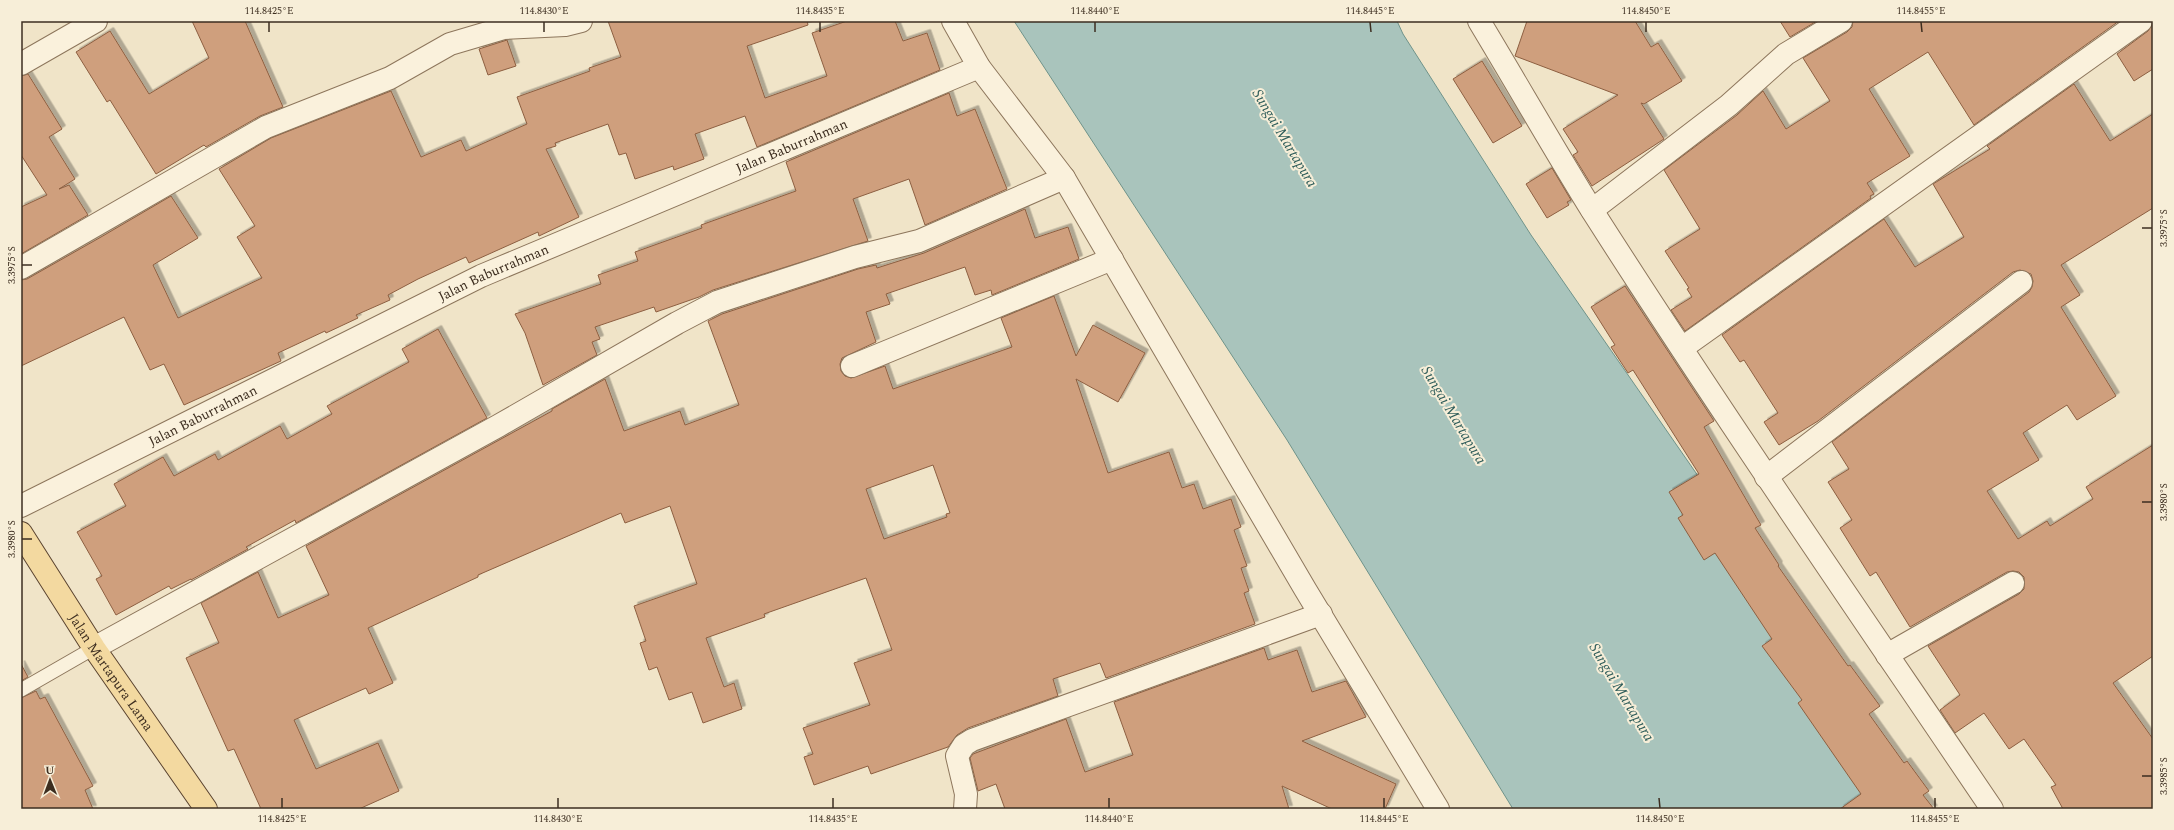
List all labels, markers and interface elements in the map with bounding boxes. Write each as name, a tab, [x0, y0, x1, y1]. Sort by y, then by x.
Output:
text: 114.8425°E	[244, 3, 294, 19]
text: 114.8430°E	[519, 3, 569, 19]
text: 114.8435°E	[795, 3, 845, 19]
text: 114.8440°E	[1070, 3, 1120, 19]
text: 114.8445°E	[1345, 3, 1395, 19]
text: 114.8450°E	[1621, 3, 1671, 19]
text: 114.8455°E	[1896, 3, 1946, 19]
water label: Sungai Martapura	[1246, 85, 1323, 192]
street label: Jalan Baburrahman	[733, 113, 851, 179]
text: 3.3975°S	[2156, 209, 2172, 247]
street label: Jalan Baburrahman	[435, 239, 552, 307]
text: 3.3975°S	[4, 246, 20, 284]
water label: Sungai Martapura	[1415, 362, 1492, 469]
street label: Jalan Baburrahman	[145, 380, 261, 452]
text: 3.3980°S	[2156, 483, 2172, 521]
text: 3.3980°S	[4, 520, 20, 558]
street label: Jalan Martapura Lama	[64, 609, 159, 736]
water label: Sungai Martapura	[1583, 639, 1660, 746]
text: 3.3985°S	[2156, 757, 2172, 795]
north arrow	[30, 760, 70, 800]
text: U	[45, 762, 55, 779]
text: 114.8425°E	[257, 811, 307, 827]
text: 114.8430°E	[533, 811, 583, 827]
text: 114.8435°E	[808, 811, 858, 827]
text: 114.8440°E	[1084, 811, 1134, 827]
text: 114.8445°E	[1359, 811, 1409, 827]
text: 114.8450°E	[1635, 811, 1685, 827]
text: 114.8455°E	[1910, 811, 1960, 827]

